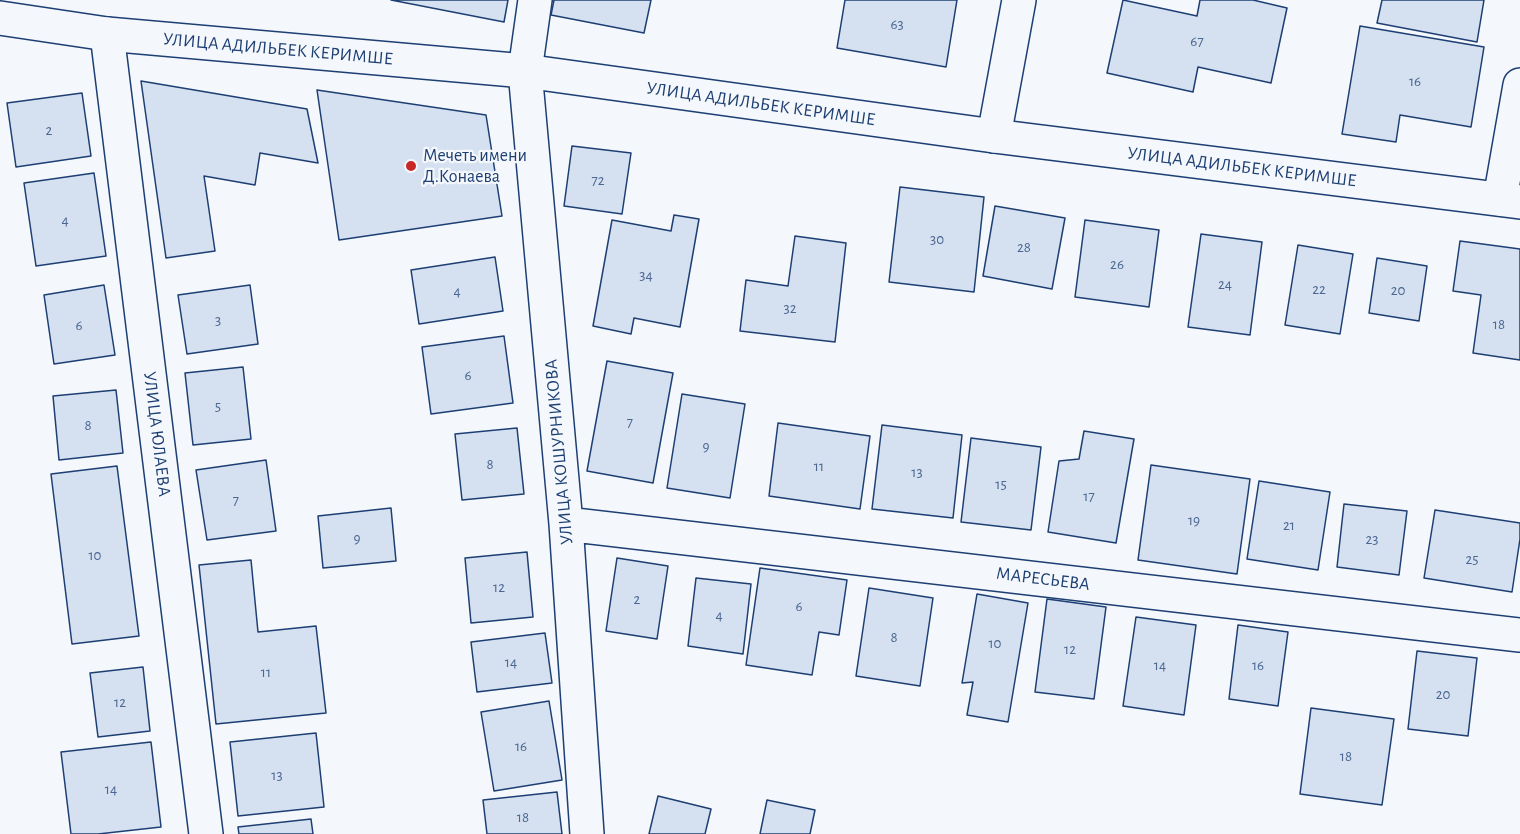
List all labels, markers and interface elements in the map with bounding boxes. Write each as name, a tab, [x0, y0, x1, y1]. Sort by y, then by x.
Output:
house number: 63	[890, 15, 904, 33]
street label: УЛИЦА АДИЛЬБЕК КЕРИМШЕ	[162, 28, 394, 70]
house number: 67	[1190, 32, 1204, 50]
house number: 16	[1409, 72, 1421, 90]
street label: УЛИЦА АДИЛЬБЕК КЕРИМШЕ	[645, 77, 877, 131]
house number: 2	[46, 121, 52, 139]
street label: УЛИЦА АДИЛЬБЕК КЕРИМШЕ	[1126, 142, 1358, 192]
place label: Мечеть имени Д.Конаева	[423, 145, 527, 188]
marker: Мечеть имени Д.Конаева	[404, 159, 418, 173]
house number: 72	[591, 171, 605, 189]
house number: 4	[61, 211, 69, 229]
house number: 30	[930, 230, 944, 248]
house number: 28	[1017, 238, 1031, 256]
house number: 26	[1110, 255, 1124, 273]
house number: 34	[639, 266, 653, 284]
house number: 24	[1218, 275, 1232, 293]
house number: 22	[1312, 280, 1326, 298]
house number: 20	[1391, 281, 1405, 299]
house number: 4	[453, 282, 461, 300]
house number: 32	[783, 299, 797, 317]
house number: 3	[215, 311, 221, 329]
house number: 18	[1493, 315, 1505, 333]
house number: 6	[75, 316, 83, 334]
street label: УЛИЦА КОШУРНИКОВА	[540, 358, 578, 546]
house number: 6	[464, 366, 472, 384]
street label: УЛИЦА ЮЛАЕВА	[139, 370, 175, 498]
house number: 5	[215, 397, 221, 415]
house number: 7	[627, 413, 633, 431]
house number: 8	[84, 416, 92, 434]
house number: 9	[702, 437, 710, 455]
house number: 8	[486, 455, 494, 473]
house number: 11	[814, 457, 824, 475]
house number: 13	[911, 463, 923, 481]
house number: 15	[995, 475, 1007, 493]
house number: 17	[1083, 487, 1095, 505]
house number: 7	[233, 491, 239, 509]
house number: 19	[1188, 511, 1200, 529]
house number: 21	[1283, 516, 1295, 534]
house number: 9	[353, 529, 361, 547]
house number: 23	[1365, 530, 1379, 548]
house number: 10	[88, 546, 102, 564]
house number: 25	[1465, 550, 1479, 568]
street label: МАРЕСЬЕВА	[995, 563, 1091, 595]
house number: 12	[493, 578, 505, 596]
house number: 2	[634, 590, 640, 608]
house number: 6	[795, 597, 803, 615]
house number: 4	[715, 606, 723, 624]
house number: 8	[890, 628, 898, 646]
house number: 10	[988, 634, 1002, 652]
house number: 12	[1064, 640, 1076, 658]
house number: 14	[505, 653, 517, 671]
house number: 14	[1154, 656, 1166, 674]
house number: 16	[1252, 656, 1264, 674]
house number: 11	[261, 663, 271, 681]
house number: 20	[1436, 685, 1450, 703]
house number: 12	[114, 693, 126, 711]
house number: 16	[515, 737, 527, 755]
house number: 18	[1340, 747, 1352, 765]
house number: 13	[271, 766, 283, 784]
house number: 14	[105, 780, 117, 798]
house number: 18	[517, 808, 529, 826]

